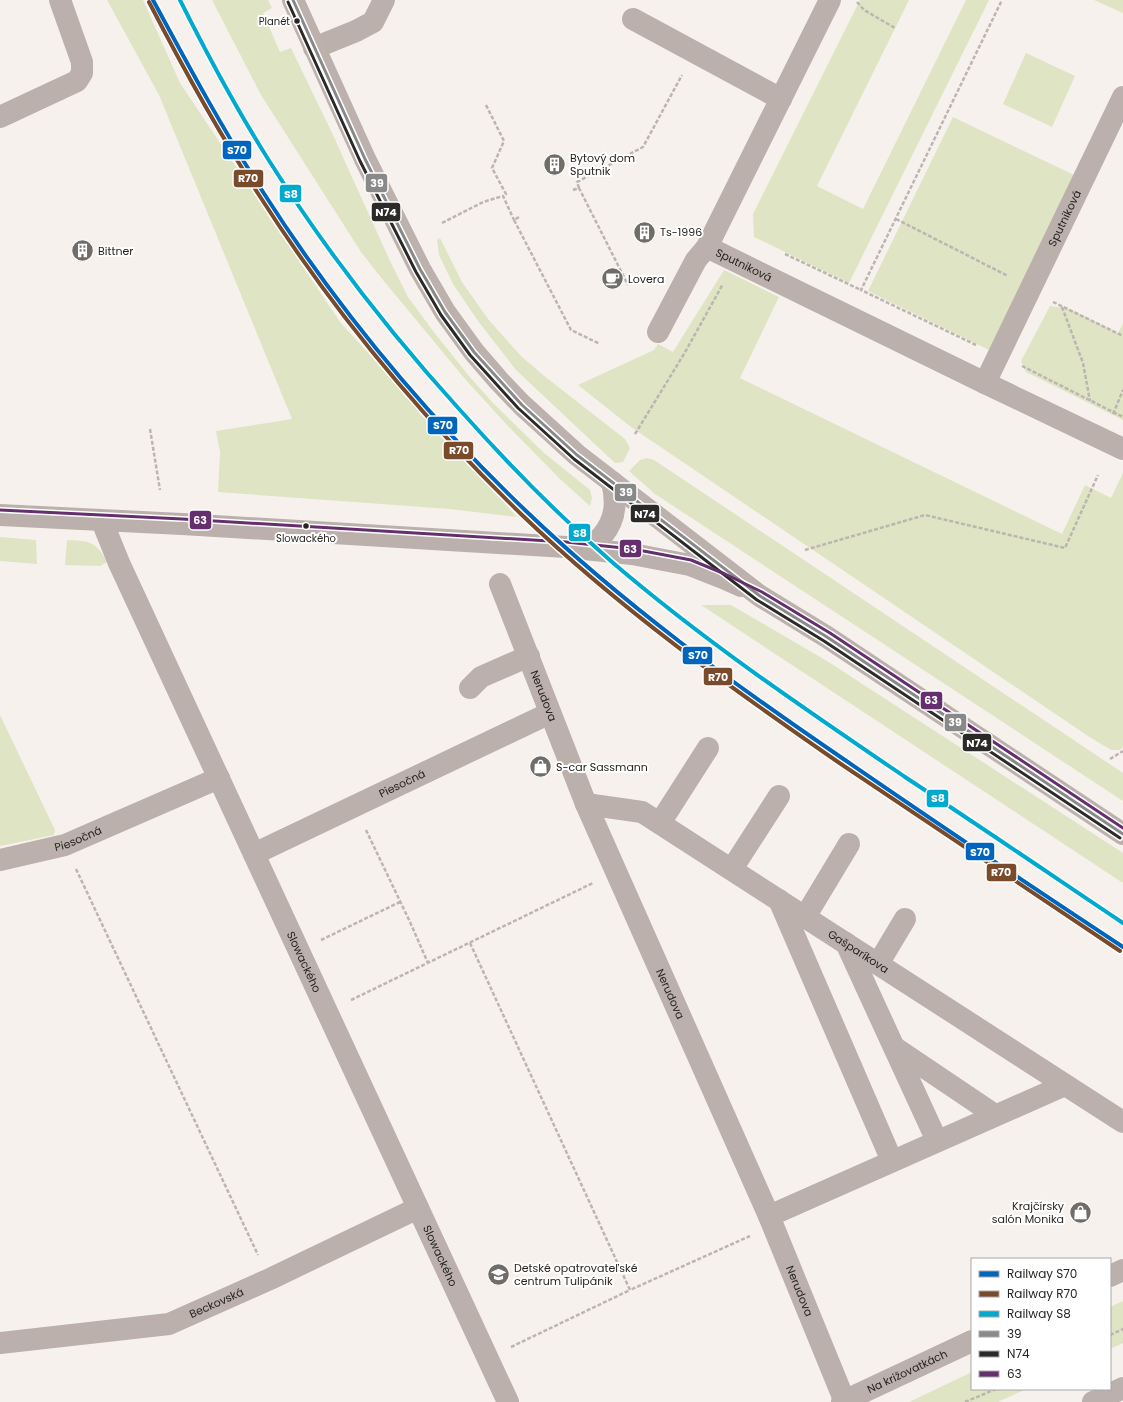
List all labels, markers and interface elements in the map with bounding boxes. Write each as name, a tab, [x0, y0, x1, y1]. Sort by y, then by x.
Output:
place label: Planét	[259, 14, 290, 29]
marker: Planét	[292, 16, 302, 26]
line badge: S70	[222, 140, 252, 160]
text: S70	[227, 142, 247, 158]
place label: Bytový dom Sputnik	[570, 150, 635, 179]
building icon: Bytový dom Sputnik	[541, 151, 567, 177]
line badge: R70	[233, 169, 264, 188]
text: R70	[238, 170, 258, 186]
line badge: 39	[365, 173, 388, 193]
text: 39	[370, 175, 384, 191]
line badge: S8	[279, 184, 302, 203]
text: S8	[284, 186, 298, 202]
street label: Sputniková	[1044, 187, 1085, 249]
line badge: N74	[371, 202, 401, 222]
text: N74	[375, 204, 397, 220]
building icon: Ts-1996	[632, 219, 658, 245]
place label: Ts-1996	[660, 224, 702, 240]
building icon: Bittner	[70, 238, 96, 264]
place label: Bittner	[98, 243, 133, 259]
street label: Sputniková	[713, 244, 775, 286]
cafe icon: Lovera	[599, 266, 625, 292]
place label: Lovera	[628, 271, 664, 287]
line badge: S70	[427, 416, 458, 435]
text: S70	[433, 417, 453, 433]
line badge: R70	[443, 441, 474, 460]
text: R70	[449, 442, 469, 458]
line badge: 39	[614, 483, 637, 502]
text: 39	[619, 484, 633, 500]
line badge: N74	[630, 504, 660, 523]
text: N74	[634, 506, 656, 522]
line badge: 63	[189, 510, 212, 530]
text: 63	[193, 512, 207, 528]
marker: Slowackého	[301, 521, 311, 531]
line badge: S8	[568, 523, 591, 542]
text: S8	[573, 525, 587, 541]
place label: Slowackého	[276, 531, 336, 546]
line badge: 63	[619, 539, 642, 558]
text: 63	[623, 541, 637, 557]
line badge: S70	[682, 646, 713, 665]
text: S70	[688, 647, 708, 663]
line badge: R70	[703, 667, 733, 686]
street label: Nerudova	[526, 668, 561, 724]
text: R70	[708, 669, 728, 685]
line badge: 63	[920, 691, 943, 710]
text: 63	[924, 692, 938, 708]
line badge: 39	[944, 713, 967, 732]
text: 39	[948, 714, 962, 730]
line badge: N74	[962, 733, 992, 752]
text: N74	[966, 735, 988, 751]
shop icon: S-car Sassmann	[528, 754, 554, 780]
place label: S-car Sassmann	[556, 759, 648, 775]
street label: Piesočná	[376, 766, 428, 801]
line badge: S8	[926, 789, 949, 808]
text: S8	[931, 790, 945, 806]
street label: Piesočná	[53, 822, 104, 855]
line badge: S70	[965, 842, 995, 861]
text: S70	[970, 844, 990, 860]
line badge: R70	[986, 863, 1017, 882]
text: R70	[991, 864, 1011, 880]
street label: Gašparíkova	[825, 926, 892, 977]
street label: Slowackého	[283, 929, 325, 995]
street label: Nerudova	[652, 966, 689, 1022]
place label: Krajčírsky salón Monika	[992, 1198, 1065, 1227]
shop icon: Krajčírsky salón Monika	[1067, 1199, 1093, 1225]
street label: Slowackého	[419, 1223, 461, 1289]
legend	[971, 1258, 1111, 1390]
place label: Detské opatrovateľské centrum Tulipánik	[514, 1260, 638, 1289]
school or university icon: Detské opatrovateľské centrum Tulipánik	[485, 1261, 511, 1287]
street label: Nerudova	[782, 1263, 817, 1319]
text: Railway S70	[1007, 1265, 1077, 1282]
street label: Beckovská	[187, 1284, 246, 1322]
text: Railway R70	[1007, 1285, 1078, 1302]
text: Railway S8	[1007, 1305, 1071, 1322]
text: 39	[1007, 1325, 1022, 1342]
text: N74	[1007, 1345, 1030, 1362]
street label: Na križovatkách	[864, 1346, 950, 1397]
text: 63	[1007, 1365, 1022, 1382]

